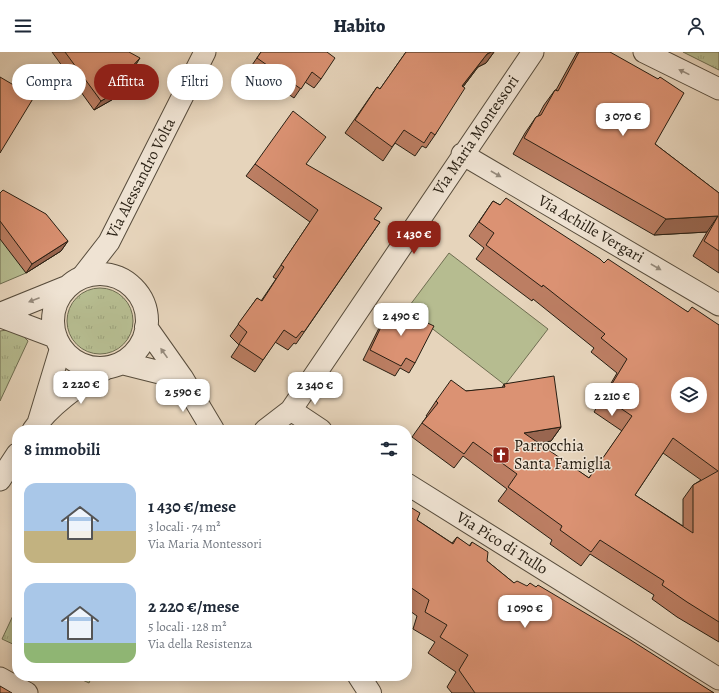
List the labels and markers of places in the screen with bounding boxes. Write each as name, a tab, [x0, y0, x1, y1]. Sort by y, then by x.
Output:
pin: 3 070 €	[586, 103, 660, 137]
pin: 1 430 €	[377, 221, 451, 255]
pin: 2 490 €	[364, 303, 438, 337]
pin: 2 220 €	[44, 371, 118, 405]
pin: 2 340 €	[278, 372, 352, 406]
pin: 2 590 €	[146, 379, 220, 413]
pin: 2 210 €	[575, 383, 649, 417]
place label: Parrocchia Santa Famiglia	[514, 435, 612, 475]
church icon: Parrocchia Santa Famiglia	[491, 445, 511, 465]
pin: 1 090 €	[488, 595, 562, 629]

